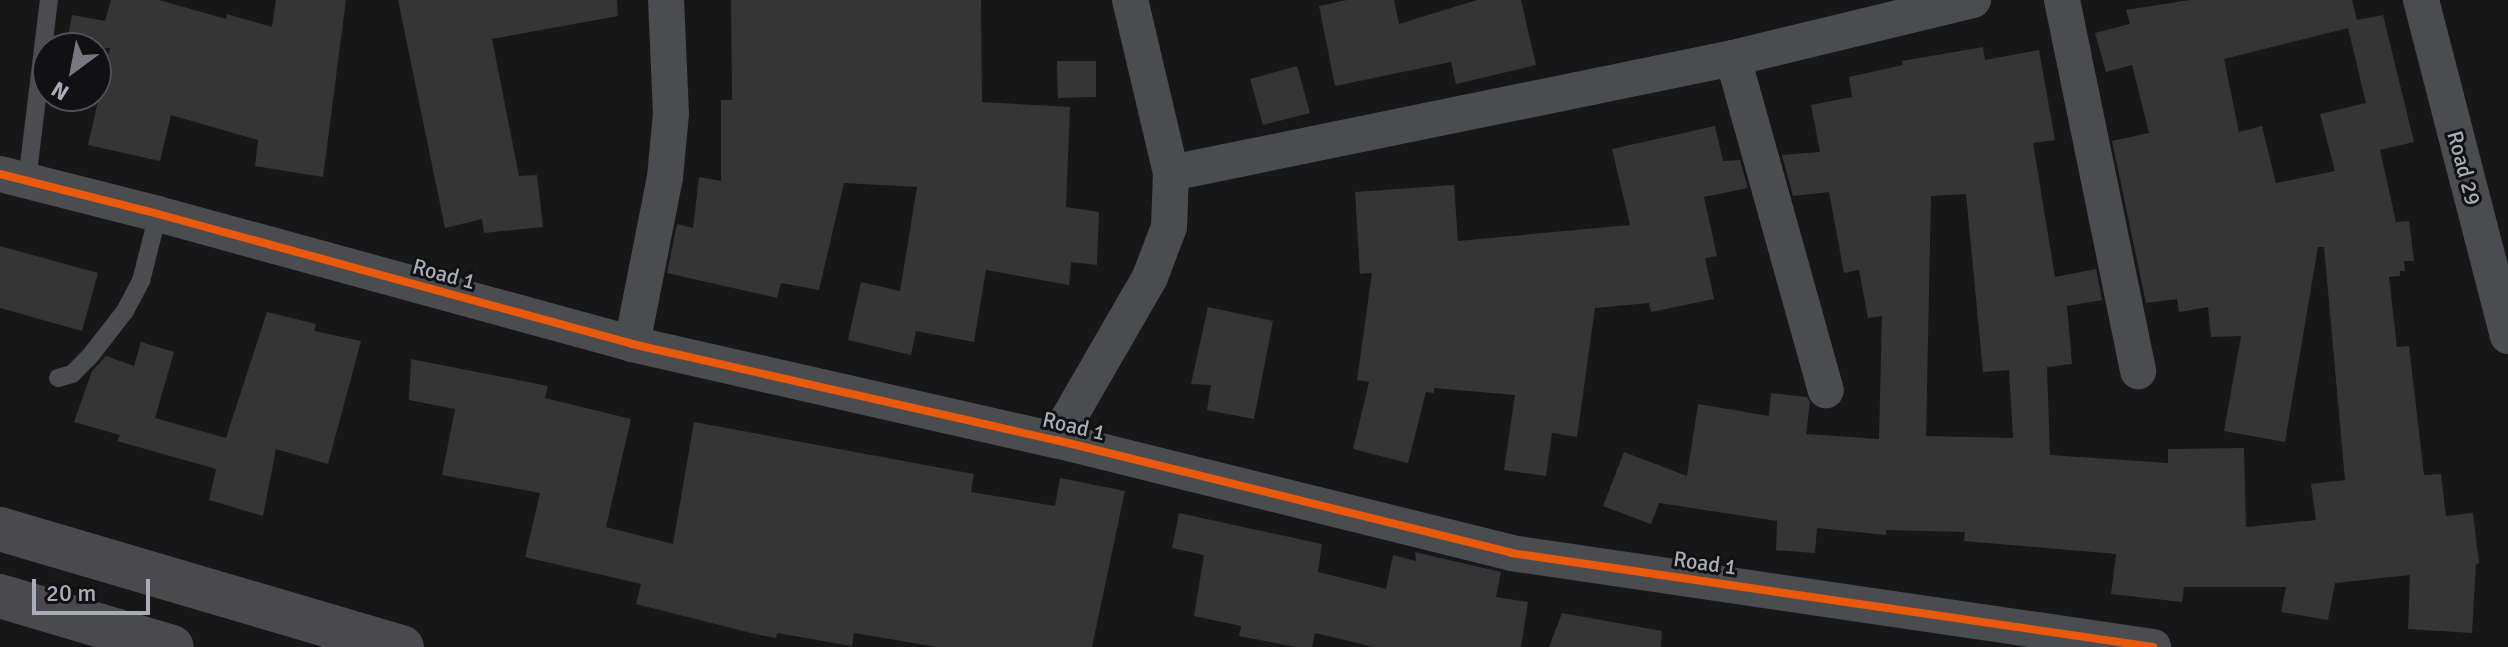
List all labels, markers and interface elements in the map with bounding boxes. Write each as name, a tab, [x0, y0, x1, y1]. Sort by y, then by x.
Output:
north arrow	[32, 32, 112, 112]
text: N	[46, 76, 74, 107]
street label: Road 29	[2441, 128, 2487, 208]
street label: Road 1	[410, 253, 478, 295]
street label: Road 1	[1040, 406, 1108, 446]
street label: Road 1	[1672, 545, 1738, 581]
scale bar	[36, 563, 154, 613]
text: 20 m	[46, 578, 96, 608]

